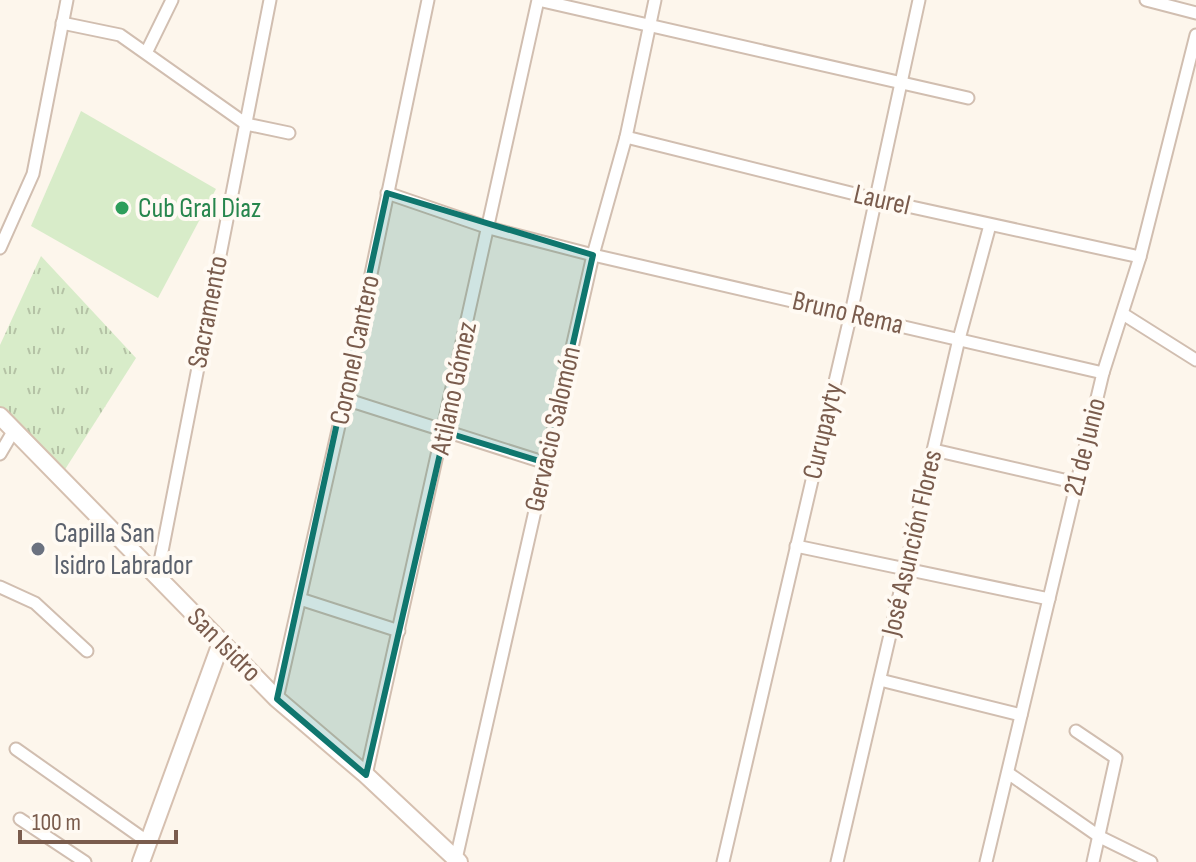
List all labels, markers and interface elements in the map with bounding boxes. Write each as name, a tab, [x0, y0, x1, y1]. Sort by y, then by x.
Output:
street label: Laurel	[851, 178, 913, 222]
place label: Cub Gral Diaz	[138, 192, 261, 225]
marker: Cub Gral Diaz	[113, 199, 131, 217]
street label: Sacramento	[181, 253, 235, 371]
street label: Coronel Cantero	[323, 272, 387, 428]
street label: Bruno Rema	[789, 284, 907, 342]
street label: Atilano Gómez	[424, 319, 484, 458]
street label: Gervacio Salomón	[518, 343, 588, 515]
street label: Curupayty	[796, 380, 850, 482]
street label: 21 de Junio	[1057, 395, 1113, 499]
street label: José Asunción Flores	[874, 447, 949, 640]
place label: Capilla San Isidro Labrador	[54, 517, 193, 582]
marker: Capilla San Isidro Labrador	[29, 540, 47, 558]
street label: San Isidro	[180, 601, 268, 689]
scale bar	[20, 794, 176, 844]
text: 100 m	[32, 808, 81, 837]

